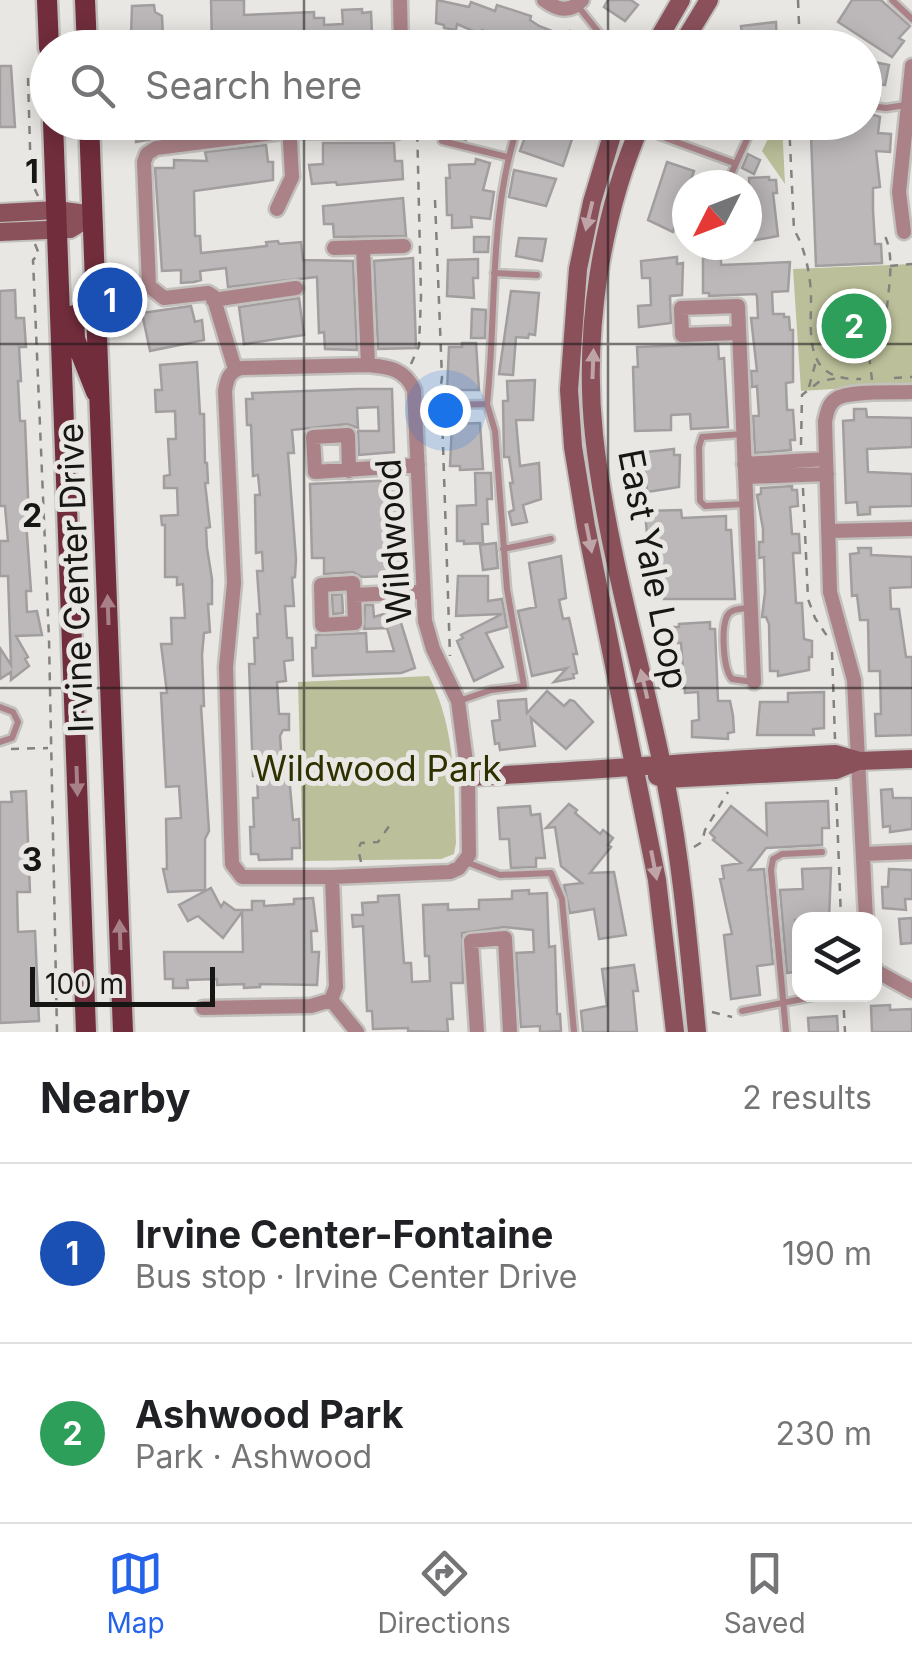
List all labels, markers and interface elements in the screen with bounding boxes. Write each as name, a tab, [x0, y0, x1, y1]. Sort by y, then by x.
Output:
search box	[30, 30, 882, 140]
icon: search	[65, 58, 120, 113]
text: Search here	[145, 62, 362, 108]
text: 1	[25, 152, 39, 191]
north arrow	[672, 170, 762, 260]
one-way arrow	[581, 201, 596, 232]
pin: 1	[78, 262, 142, 338]
pin: 2	[822, 288, 886, 364]
one-way arrow	[585, 348, 601, 380]
your location	[420, 385, 471, 436]
street label: Irvine Center Drive	[49, 422, 101, 734]
street label: East Yale Loop	[610, 446, 698, 692]
street label: Wildwood	[366, 458, 420, 624]
text: 2	[22, 496, 42, 535]
one-way arrow	[581, 523, 597, 554]
one-way arrow	[100, 593, 116, 625]
one-way arrow	[636, 668, 651, 699]
park label: Wildwood Park	[252, 747, 502, 789]
one-way arrow	[69, 766, 85, 798]
text: 3	[22, 840, 42, 879]
one-way arrow	[647, 850, 663, 881]
map controls	[792, 912, 882, 1002]
button: layers	[792, 912, 882, 1002]
one-way arrow	[111, 918, 127, 950]
scale bar	[30, 962, 215, 1006]
text: 100 m	[45, 967, 124, 1001]
text: Nearby	[40, 1072, 191, 1123]
text: 2 results	[742, 1078, 872, 1117]
text: Irvine Center-Fontaine	[135, 1211, 553, 1257]
text: 1	[66, 1234, 79, 1273]
text: 190 m	[782, 1234, 872, 1273]
text: Bus stop · Irvine Center Drive	[135, 1257, 577, 1296]
text: Ashwood Park	[135, 1391, 404, 1437]
text: 2	[62, 1414, 83, 1453]
text: 230 m	[776, 1414, 872, 1453]
text: Park · Ashwood	[135, 1437, 372, 1476]
tab: Map	[106, 1546, 165, 1640]
tab: Directions	[377, 1546, 511, 1640]
tab: Saved	[724, 1546, 806, 1640]

